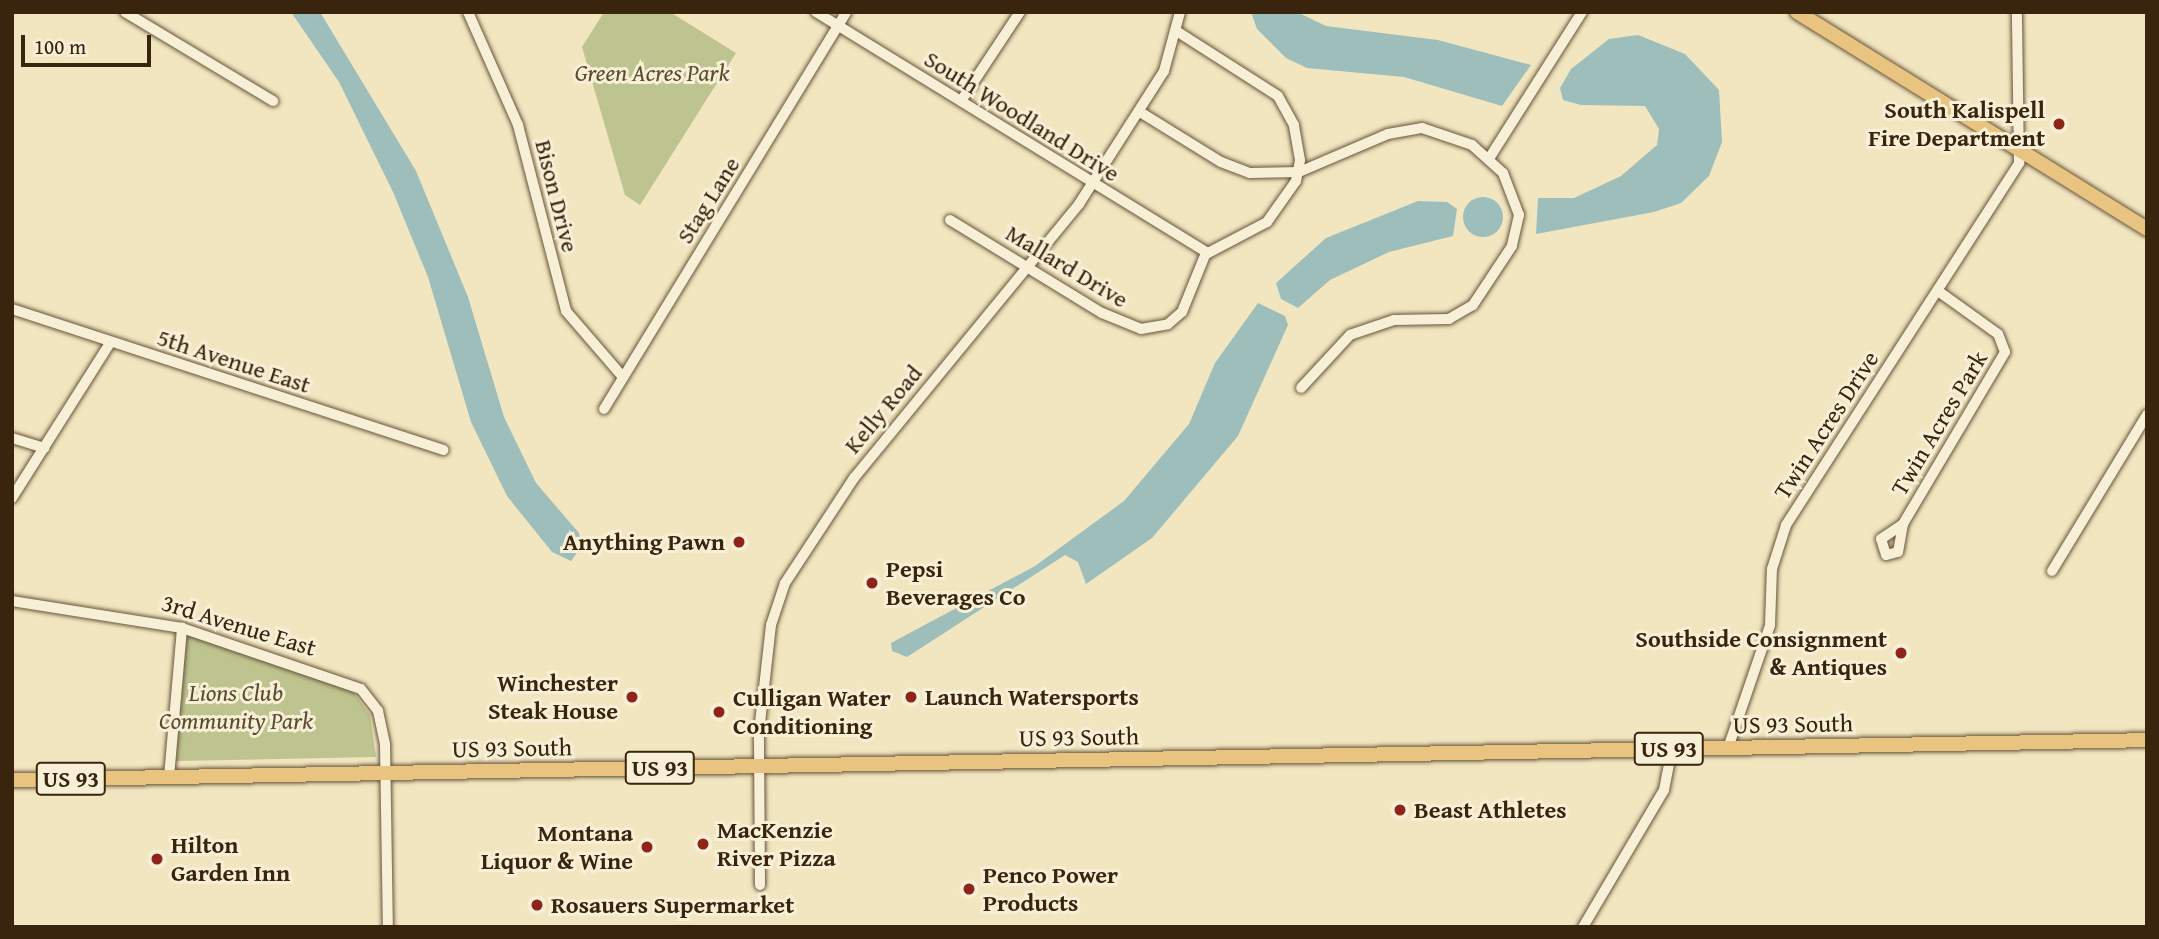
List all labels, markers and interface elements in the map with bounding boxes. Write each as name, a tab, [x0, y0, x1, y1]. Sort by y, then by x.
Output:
scale bar	[24, 21, 154, 65]
text: 100 m	[34, 31, 86, 62]
street label: South Woodland Drive	[919, 44, 1125, 188]
park label: Green Acres Park	[575, 59, 729, 87]
place label: South Kalispell Fire Department	[1868, 96, 2045, 152]
marker: South Kalispell Fire Department	[2051, 116, 2067, 132]
street label: Bison Drive	[529, 137, 585, 255]
street label: Stag Lane	[670, 151, 746, 249]
street label: Mallard Drive	[1001, 218, 1133, 314]
street label: 5th Avenue East	[154, 323, 314, 399]
street label: Twin Acres Drive	[1767, 346, 1885, 504]
street label: Twin Acres Park	[1885, 346, 1993, 500]
street label: Kelly Road	[838, 359, 928, 459]
place label: Anything Pawn	[563, 528, 725, 556]
marker: Anything Pawn	[731, 534, 747, 550]
place label: Pepsi Beverages Co	[886, 555, 1026, 611]
marker: Pepsi Beverages Co	[864, 575, 880, 591]
street label: 3rd Avenue East	[158, 588, 320, 662]
place label: Southside Consignment & Antiques	[1635, 625, 1887, 681]
marker: Southside Consignment & Antiques	[1893, 645, 1909, 661]
place label: Winchester Steak House	[488, 669, 618, 725]
park label: Lions Club Community Park	[159, 679, 313, 735]
place label: Launch Watersports	[925, 683, 1139, 711]
place label: Culligan Water Conditioning	[733, 684, 891, 740]
marker: Winchester Steak House	[624, 689, 640, 705]
marker: Launch Watersports	[903, 689, 919, 705]
marker: Culligan Water Conditioning	[711, 704, 727, 720]
street label: US 93 South	[1733, 709, 1853, 739]
street label: US 93 South	[1019, 722, 1139, 752]
road number: US 93	[1632, 730, 1706, 768]
street label: US 93 South	[452, 733, 572, 763]
road number: US 93	[623, 748, 697, 788]
road number: US 93	[34, 760, 108, 799]
place label: Beast Athletes	[1414, 796, 1567, 824]
marker: Beast Athletes	[1392, 802, 1408, 818]
place label: MacKenzie River Pizza	[717, 816, 836, 872]
place label: Montana Liquor & Wine	[481, 819, 633, 875]
place label: Hilton Garden Inn	[171, 831, 290, 887]
marker: MacKenzie River Pizza	[695, 836, 711, 852]
marker: Montana Liquor & Wine	[639, 839, 655, 855]
marker: Hilton Garden Inn	[149, 851, 165, 867]
place label: Penco Power Products	[983, 861, 1118, 917]
marker: Penco Power Products	[961, 881, 977, 897]
place label: Rosauers Supermarket	[551, 891, 794, 919]
marker: Rosauers Supermarket	[529, 897, 545, 913]

